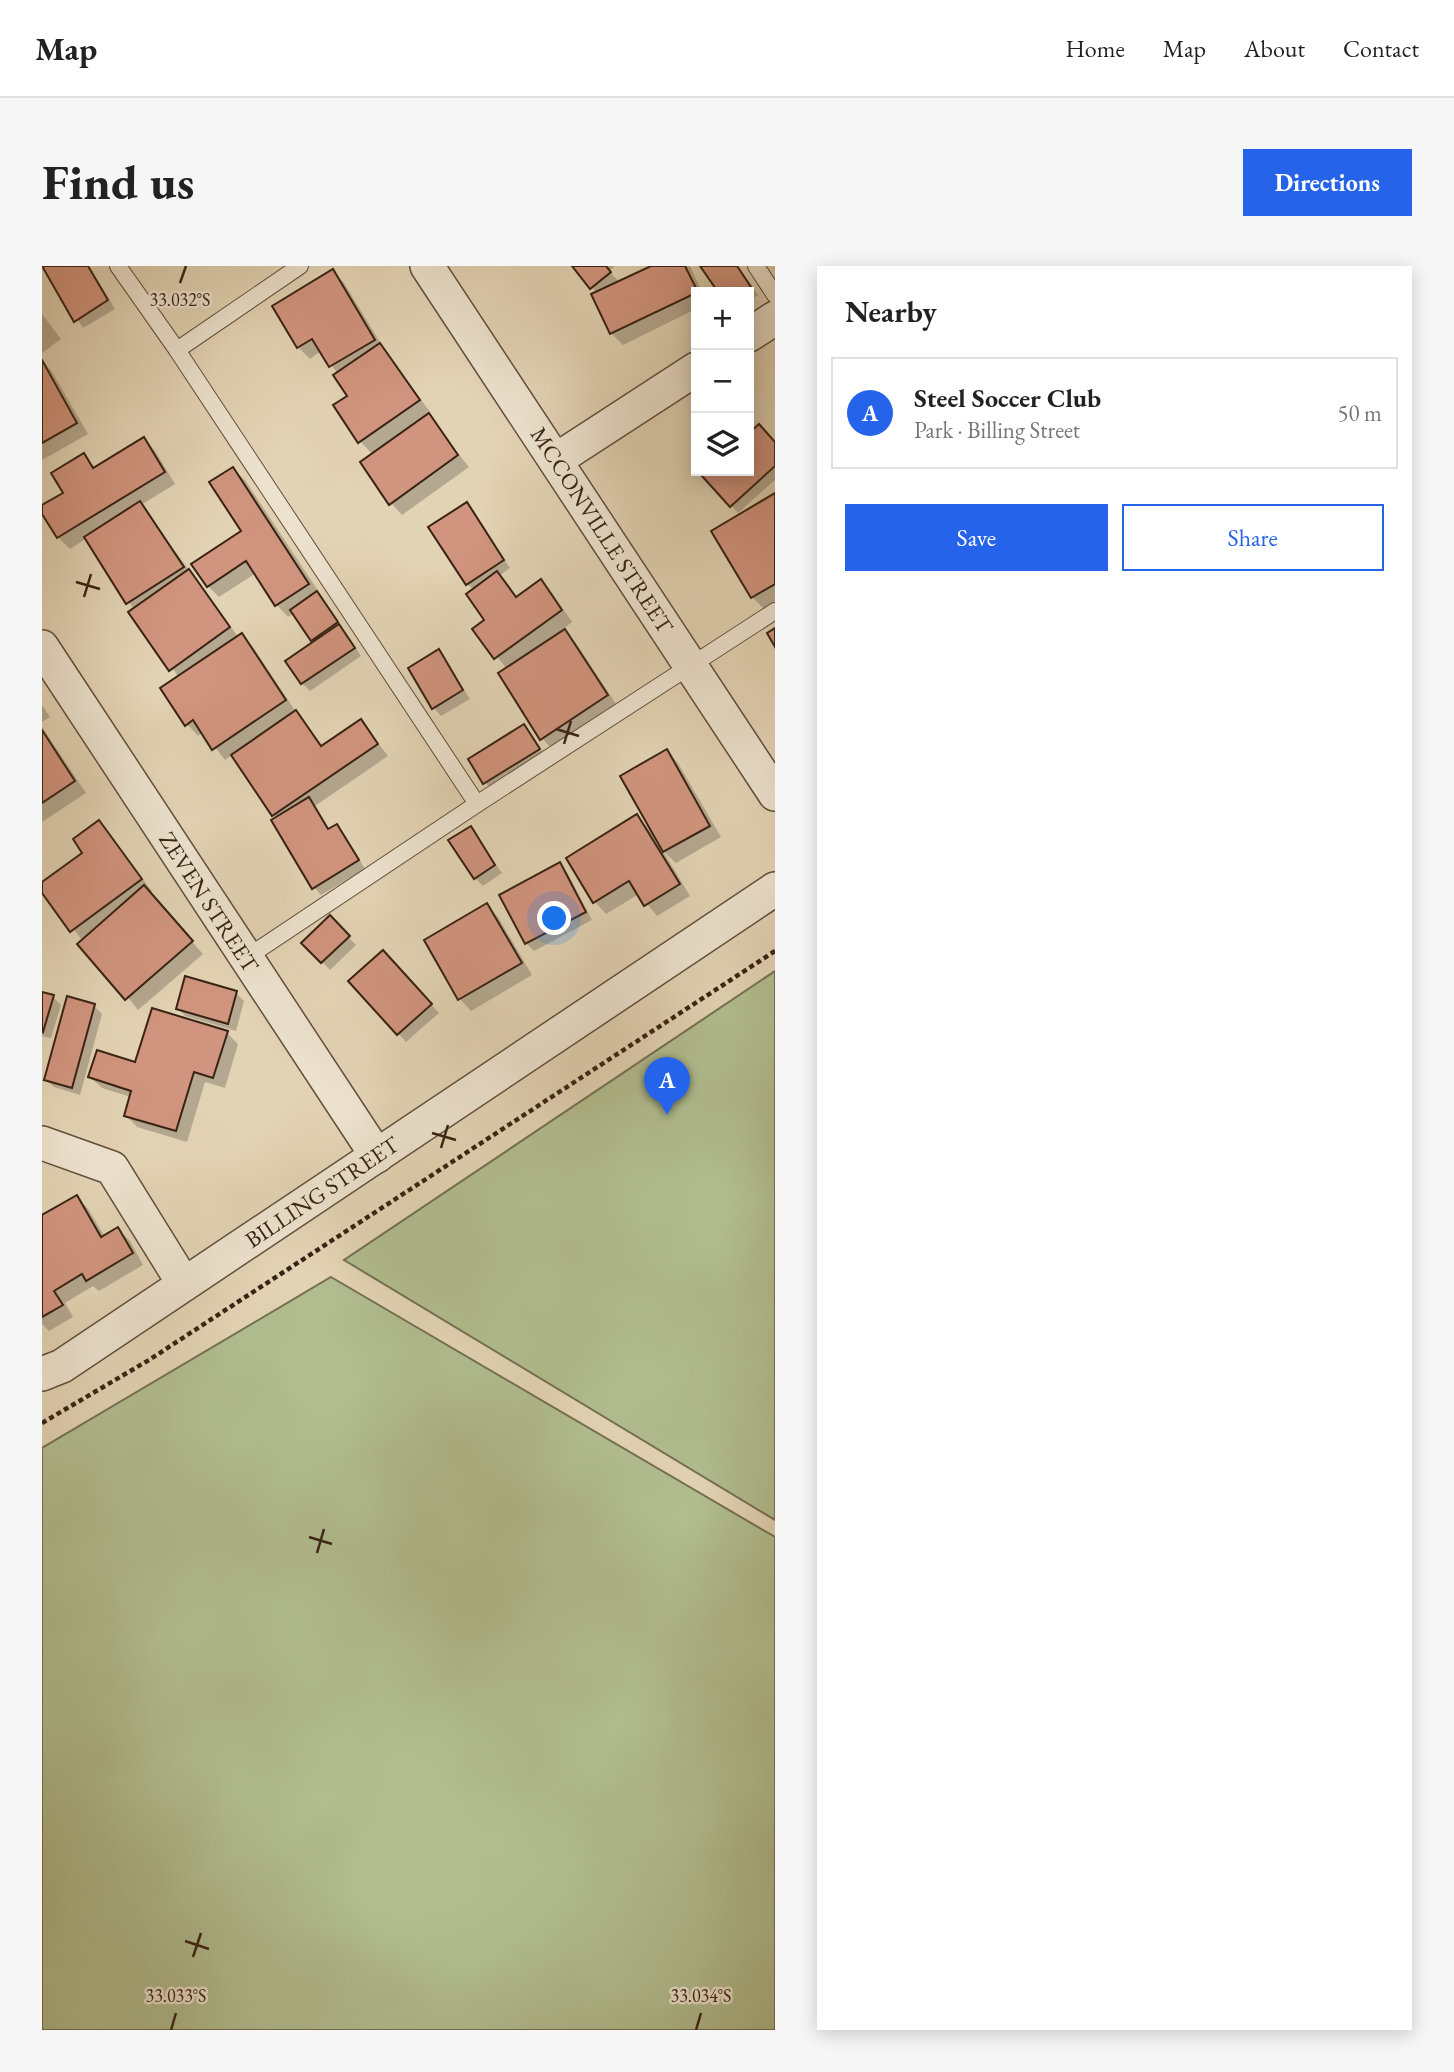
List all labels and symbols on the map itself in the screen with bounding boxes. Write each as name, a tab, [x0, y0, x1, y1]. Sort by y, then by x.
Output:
text: 33.032°S	[150, 288, 210, 311]
street label: MCCONVILLE STREET	[524, 421, 680, 640]
street label: ZEVEN STREET	[152, 826, 266, 979]
your location	[537, 901, 571, 935]
pin: A	[644, 1057, 690, 1115]
street label: BILLING STREET	[239, 1129, 405, 1255]
text: 33.033°S	[146, 1984, 206, 2007]
text: 33.034°S	[671, 1984, 731, 2007]

